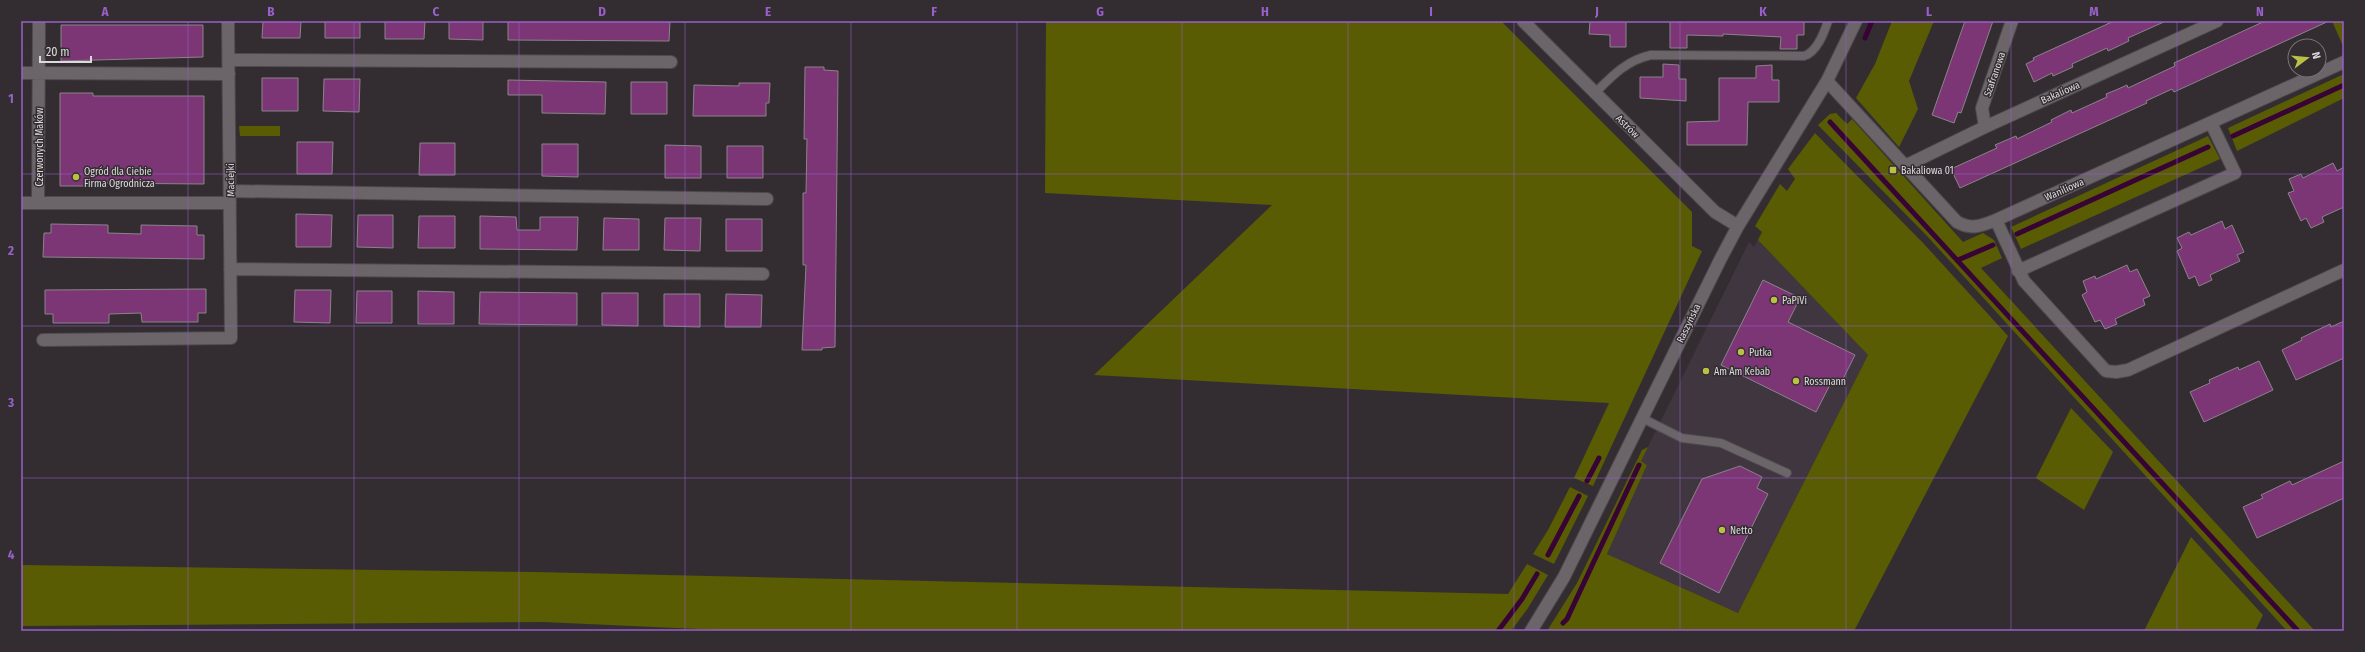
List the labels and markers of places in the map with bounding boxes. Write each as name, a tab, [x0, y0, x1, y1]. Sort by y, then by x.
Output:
marker: Bakaliowa 01	[1888, 165, 1898, 175]
place label: Bakaliowa 01	[1901, 165, 1954, 177]
place label: Ogród dla Ciebie Firma Ogrodnicza	[84, 166, 155, 190]
marker: Ogród dla Ciebie Firma Ogrodnicza	[71, 172, 81, 182]
marker: PaPiVi	[1769, 295, 1779, 305]
place label: PaPiVi	[1782, 295, 1807, 307]
marker: Putka	[1736, 347, 1746, 357]
place label: Putka	[1749, 347, 1772, 359]
marker: Am Am Kebab	[1701, 366, 1711, 376]
place label: Am Am Kebab	[1714, 366, 1770, 378]
marker: Rossmann	[1791, 376, 1801, 386]
place label: Rossmann	[1804, 376, 1846, 388]
marker: Netto	[1717, 525, 1727, 535]
place label: Netto	[1730, 525, 1753, 537]

